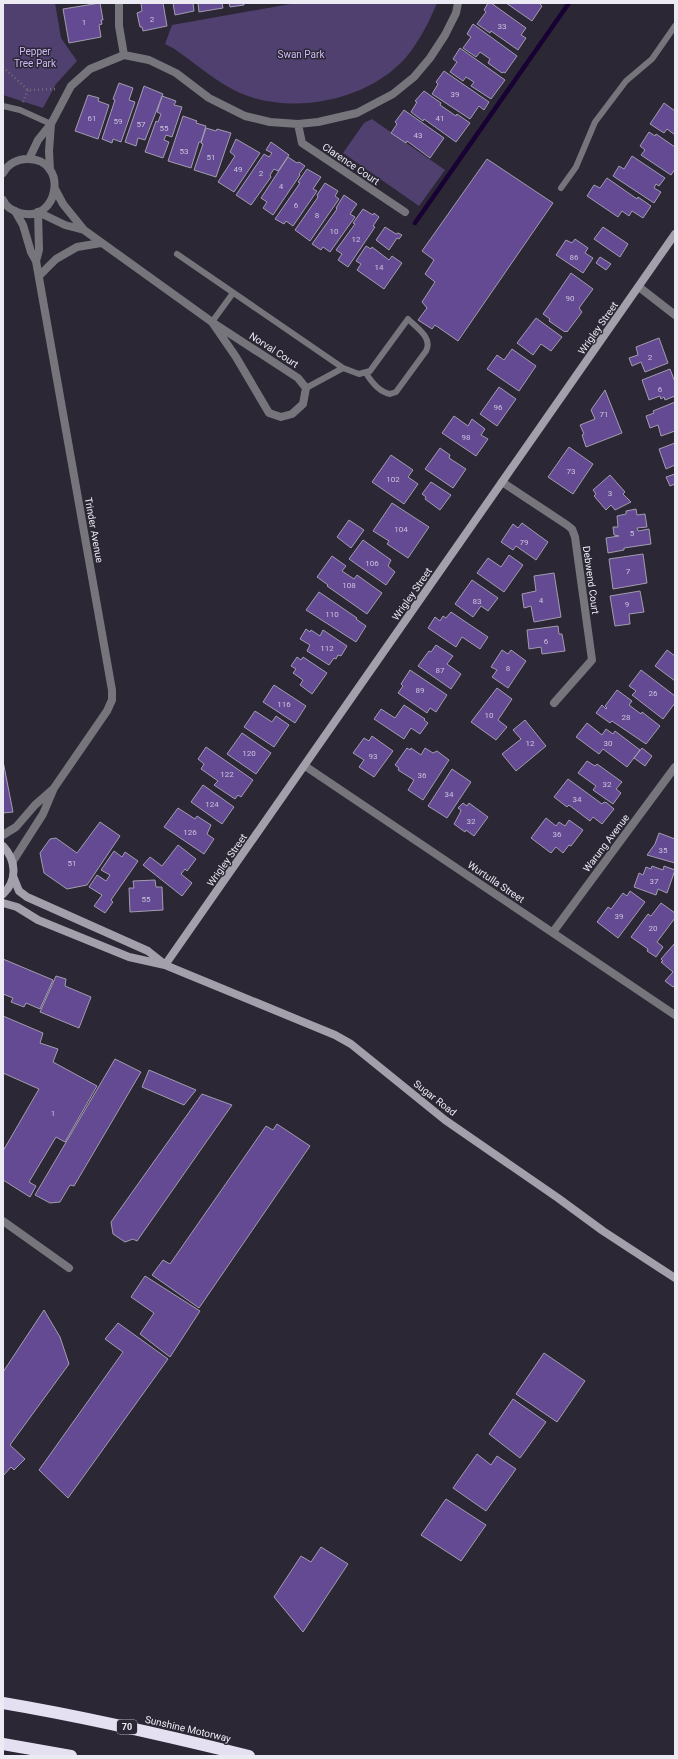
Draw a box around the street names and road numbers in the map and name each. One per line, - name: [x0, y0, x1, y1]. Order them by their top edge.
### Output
- street label: Clarence Court: [321, 141, 381, 187]
- street label: Wrigley Street: [576, 300, 620, 356]
- street label: Norval Court: [247, 330, 301, 370]
- street label: Trinder Avenue: [83, 496, 105, 564]
- street label: Debwend Court: [581, 545, 601, 615]
- street label: Wrigley Street: [390, 566, 434, 622]
- street label: Warung Avenue: [581, 812, 631, 874]
- street label: Wrigley Street: [205, 832, 249, 888]
- street label: Wurtulla Street: [466, 859, 526, 905]
- street label: Sugar Road: [411, 1078, 459, 1118]
- street label: Sunshine Motorway: [144, 1714, 232, 1744]
- road number: 70: [117, 1720, 137, 1734]

